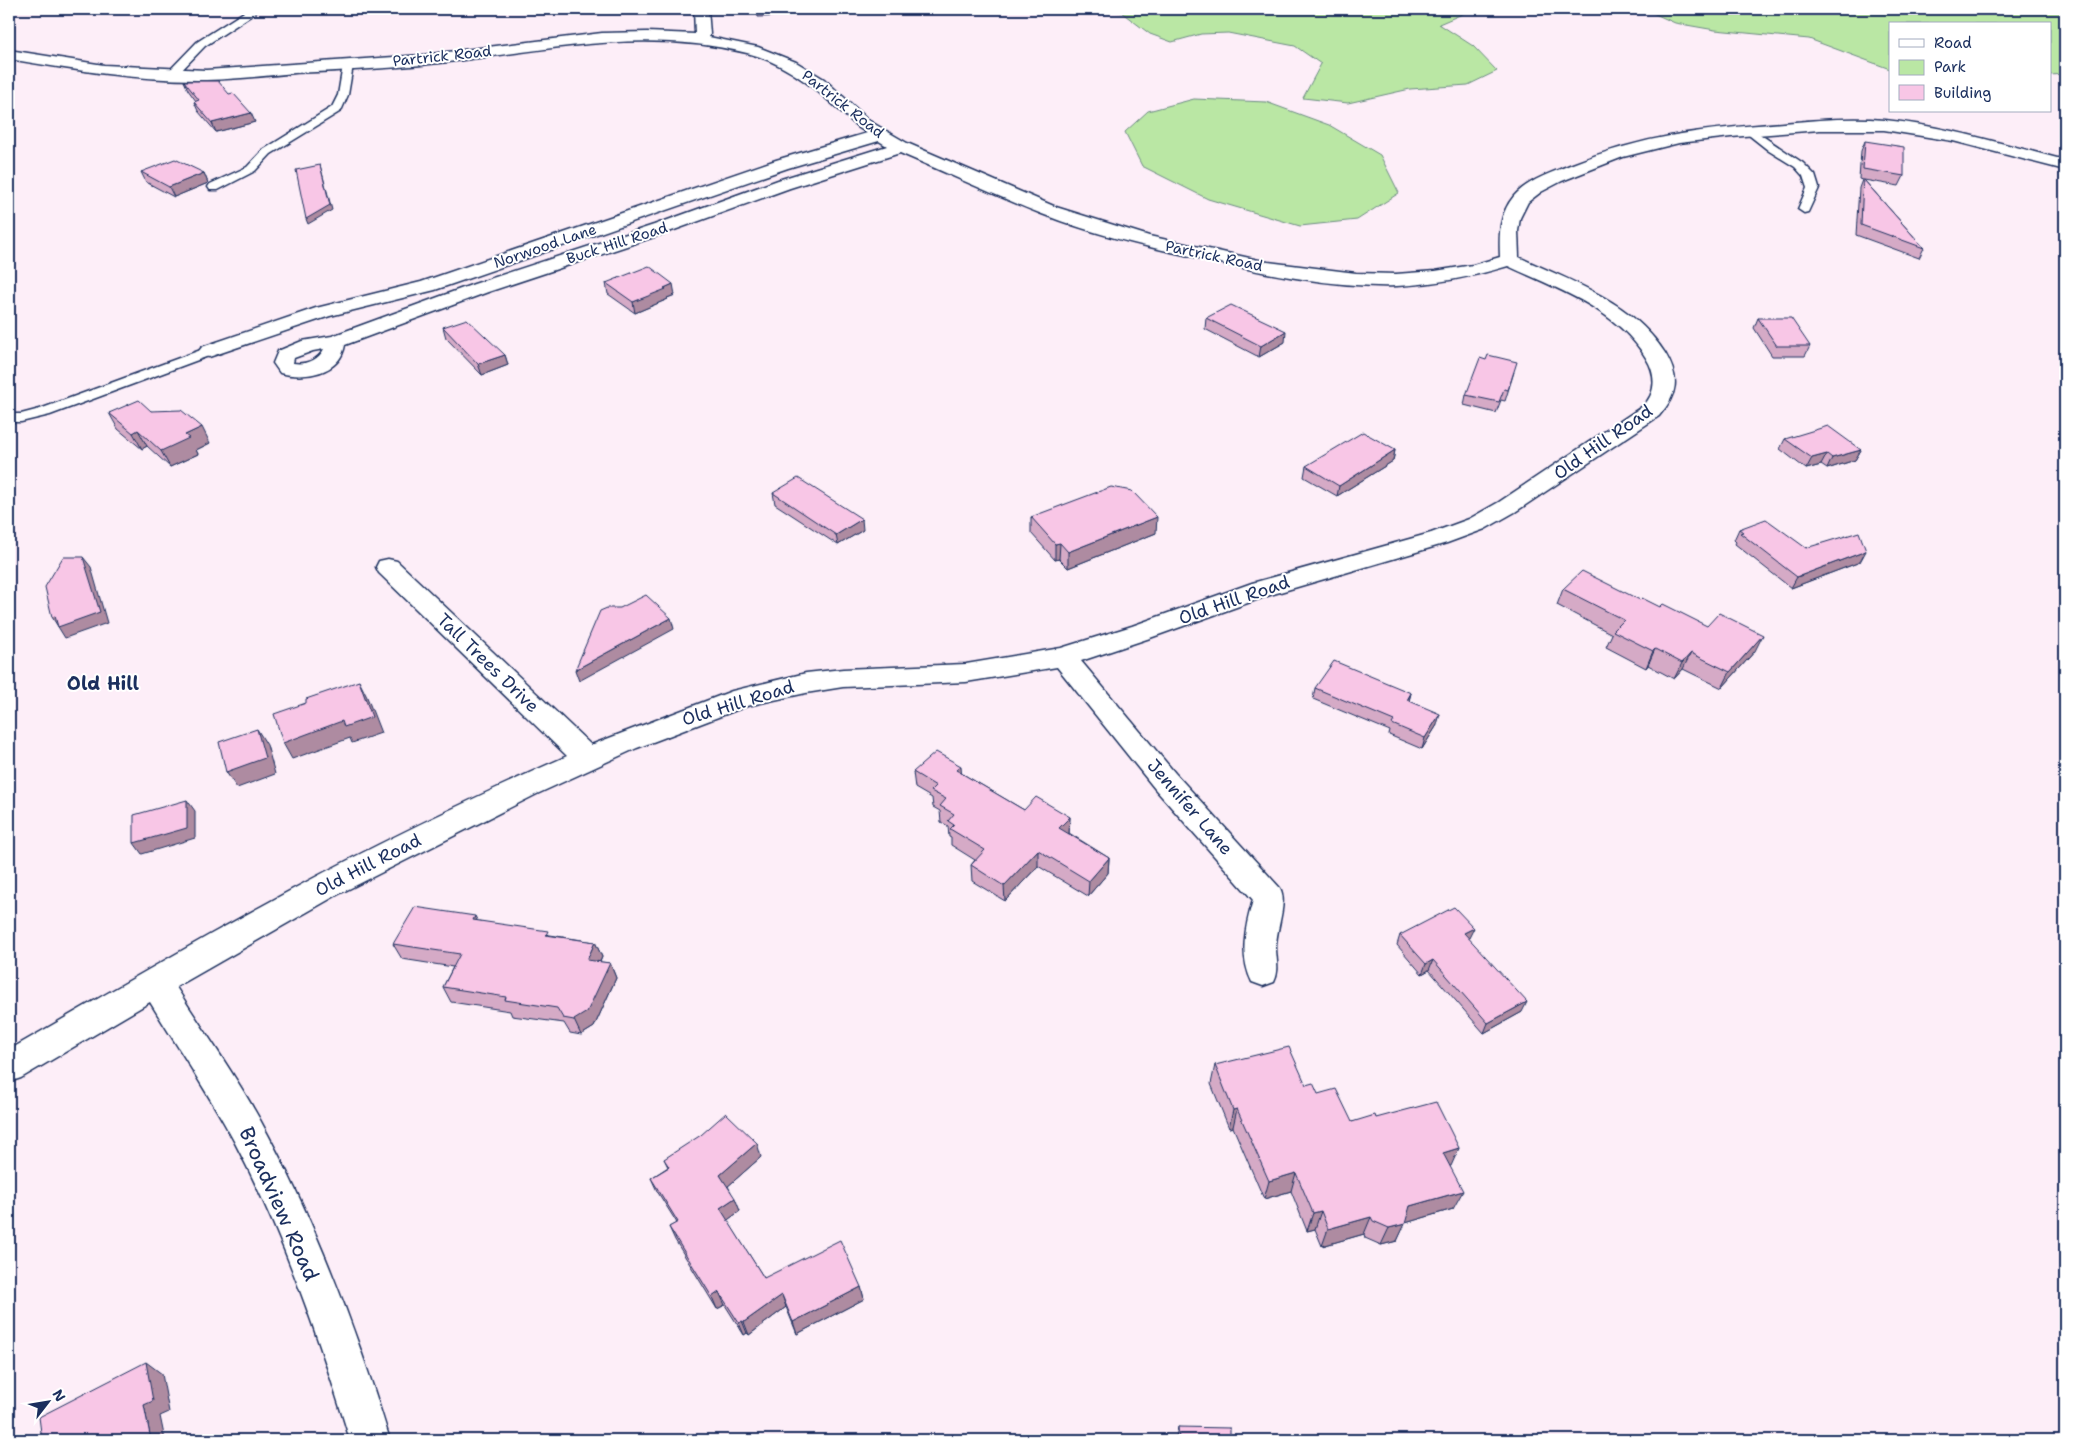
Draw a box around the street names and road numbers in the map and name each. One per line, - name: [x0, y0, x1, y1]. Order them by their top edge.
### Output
- street label: Partrick Road: [392, 41, 493, 71]
- street label: Partrick Road: [798, 66, 889, 143]
- street label: Buck Hill Road: [564, 217, 671, 269]
- street label: Norwood Lane: [491, 219, 599, 273]
- street label: Partrick Road: [1163, 236, 1265, 276]
- street label: Old Hill Road: [1549, 399, 1657, 485]
- street label: Old Hill Road: [1175, 570, 1293, 630]
- street label: Tall Trees Drive: [432, 608, 544, 718]
- street label: Old Hill Road: [679, 675, 797, 731]
- street label: Jennifer Lane: [1142, 754, 1238, 860]
- street label: Old Hill Road: [311, 828, 425, 902]
- street label: Broadview Road: [232, 1122, 326, 1286]

